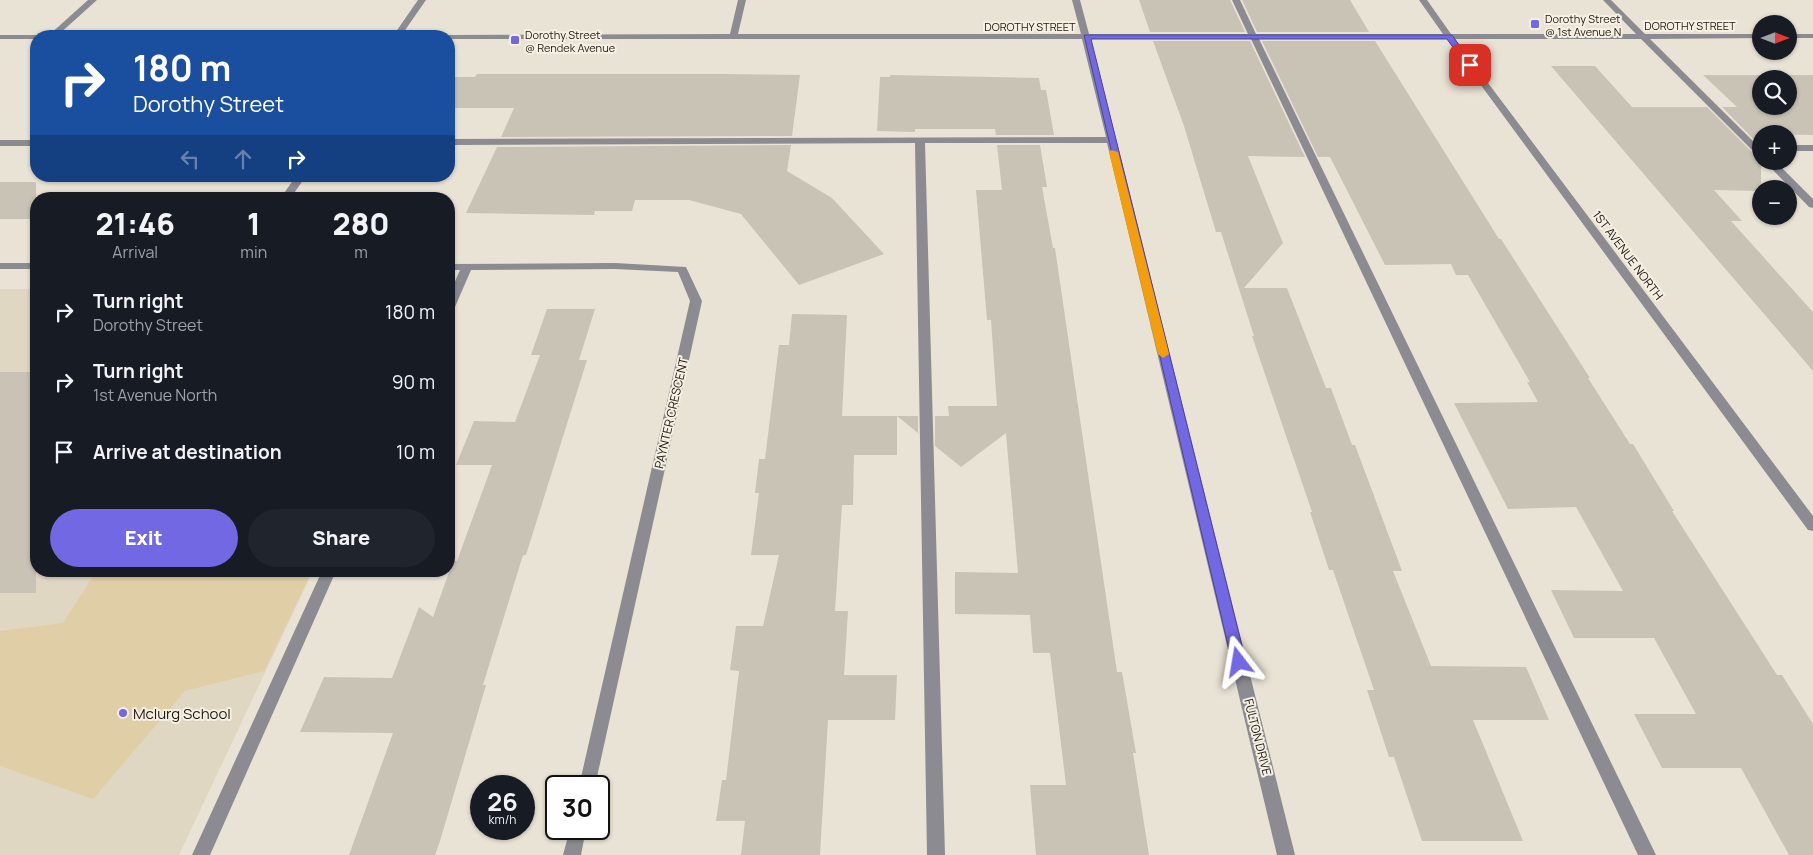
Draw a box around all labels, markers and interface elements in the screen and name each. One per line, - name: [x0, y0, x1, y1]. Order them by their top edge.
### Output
- place label: Dorothy Street @ 1st Avenue N: [1545, 11, 1621, 39]
- north arrow: [1752, 15, 1798, 60]
- map controls: [1752, 15, 1797, 225]
- marker: Dorothy Street @ 1st Avenue N: [1529, 18, 1541, 30]
- street label: DOROTHY STREET: [1644, 18, 1736, 33]
- street label: DOROTHY STREET: [984, 19, 1076, 34]
- place label: Dorothy Street @ Rendek Avenue: [525, 27, 616, 55]
- marker: Dorothy Street @ Rendek Avenue: [509, 34, 521, 46]
- text: 180 m: [133, 44, 231, 92]
- pin: [1449, 44, 1491, 86]
- icon: right: [50, 50, 115, 115]
- icon: arrive: [1456, 51, 1484, 79]
- button: search: [1752, 70, 1797, 115]
- text: Dorothy Street: [133, 89, 284, 119]
- button: +: [1752, 125, 1797, 170]
- icon: left: [176, 145, 204, 173]
- icon: ahead: [229, 145, 257, 173]
- icon: right: [282, 145, 310, 173]
- button: −: [1752, 180, 1797, 225]
- text: 21:46: [95, 203, 175, 244]
- text: 1: [247, 203, 261, 244]
- text: 280: [333, 203, 390, 244]
- street label: 1ST AVENUE NORTH: [1589, 207, 1667, 303]
- text: Arrival: [112, 241, 158, 263]
- text: min: [240, 241, 267, 263]
- text: m: [354, 241, 368, 263]
- text: Turn right: [93, 288, 183, 314]
- icon: right: [50, 298, 78, 326]
- text: 180 m: [385, 299, 435, 325]
- text: Dorothy Street: [93, 314, 203, 336]
- street label: PAYNTER CRESCENT: [650, 355, 692, 470]
- text: Turn right: [93, 358, 183, 384]
- icon: right: [50, 368, 78, 396]
- text: 90 m: [392, 369, 435, 395]
- text: 1st Avenue North: [93, 384, 217, 406]
- icon: arrive: [50, 438, 78, 466]
- text: Arrive at destination: [93, 439, 282, 465]
- text: 10 m: [396, 439, 435, 465]
- button: Exit: [50, 509, 238, 567]
- button: Share: [248, 509, 435, 567]
- position arrow: [1212, 635, 1264, 687]
- street label: FULTON DRIVE: [1240, 697, 1276, 777]
- place label: Mclurg School: [133, 703, 231, 724]
- marker: Mclurg School: [117, 707, 129, 719]
- speed limit sign: 30: [545, 775, 610, 840]
- text: 26: [487, 784, 518, 819]
- text: km/h: [489, 811, 516, 828]

